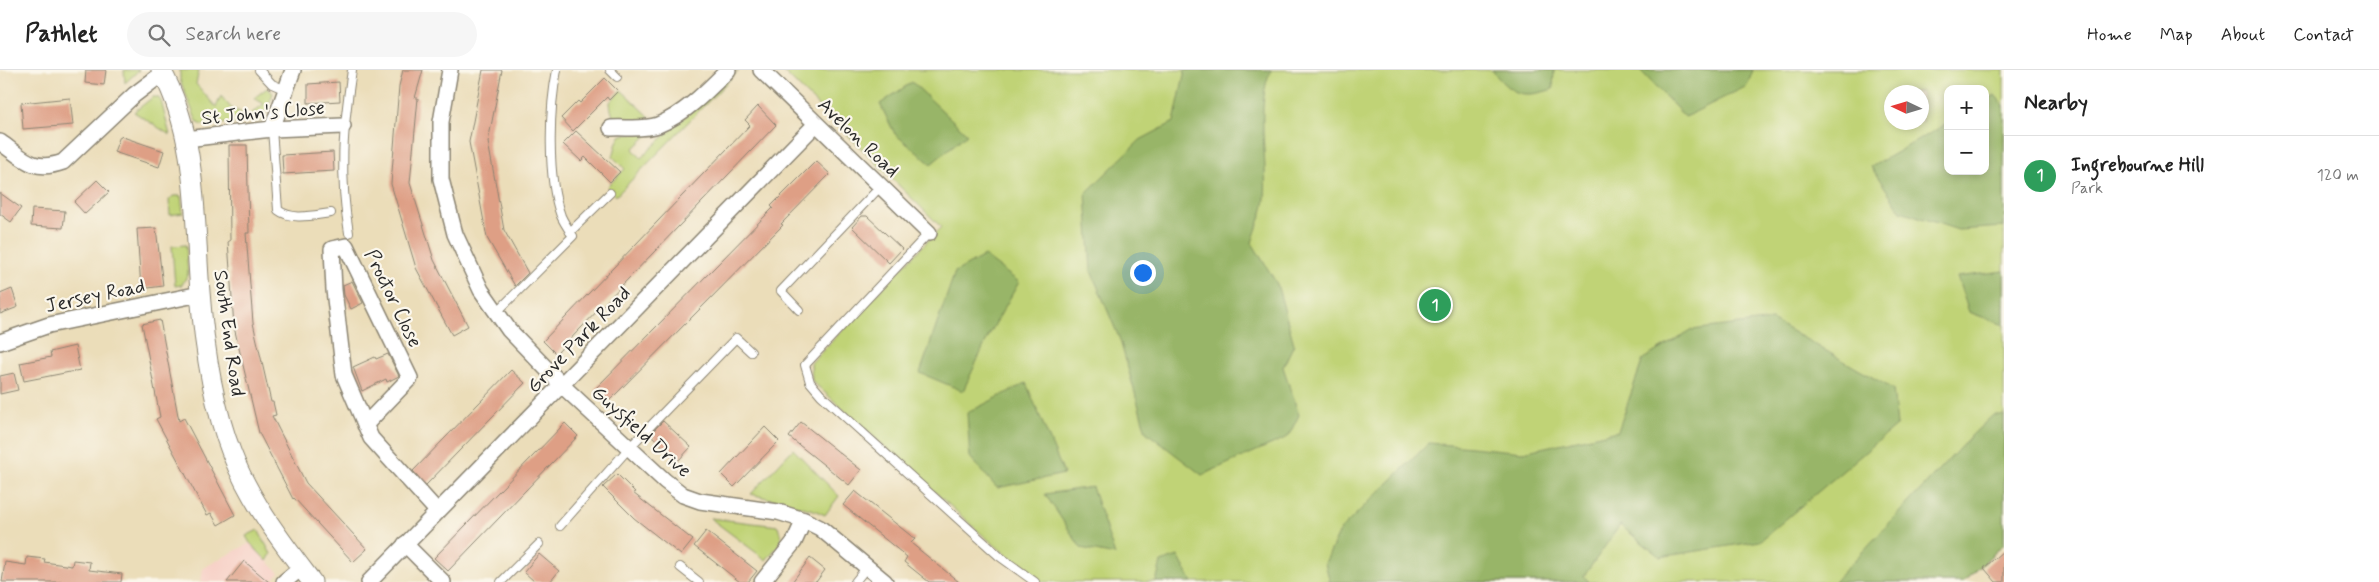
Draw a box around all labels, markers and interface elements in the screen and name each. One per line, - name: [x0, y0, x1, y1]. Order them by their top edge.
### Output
- search box: [127, 12, 477, 57]
- text: Pathlet: [25, 19, 97, 50]
- icon: search: [145, 21, 173, 49]
- text: Search here: [185, 22, 281, 47]
- text: Home: [2087, 23, 2132, 47]
- text: Map: [2160, 23, 2193, 47]
- text: About: [2221, 23, 2265, 47]
- text: Contact: [2293, 23, 2354, 47]
- north arrow: [1884, 85, 1929, 130]
- map controls: [1944, 85, 1989, 175]
- button: +: [1944, 85, 1989, 130]
- text: Nearby: [2024, 89, 2088, 117]
- street label: Avelon Road: [811, 92, 905, 184]
- street label: St John's Close: [200, 95, 326, 132]
- button: −: [1944, 130, 1989, 175]
- text: Ingrebourne Hill: [2071, 153, 2204, 178]
- text: 1: [2036, 165, 2044, 186]
- text: 120 m: [2317, 165, 2359, 186]
- text: Park: [2071, 178, 2103, 199]
- street label: Proctor Close: [357, 245, 428, 352]
- your location: [1130, 260, 1156, 286]
- street label: South End Road: [206, 268, 251, 398]
- street label: Jersey Road: [43, 273, 148, 320]
- street label: Grove Park Road: [521, 281, 637, 400]
- pin: 1: [1419, 286, 1451, 324]
- street label: Guysfield Drive: [585, 380, 697, 484]

